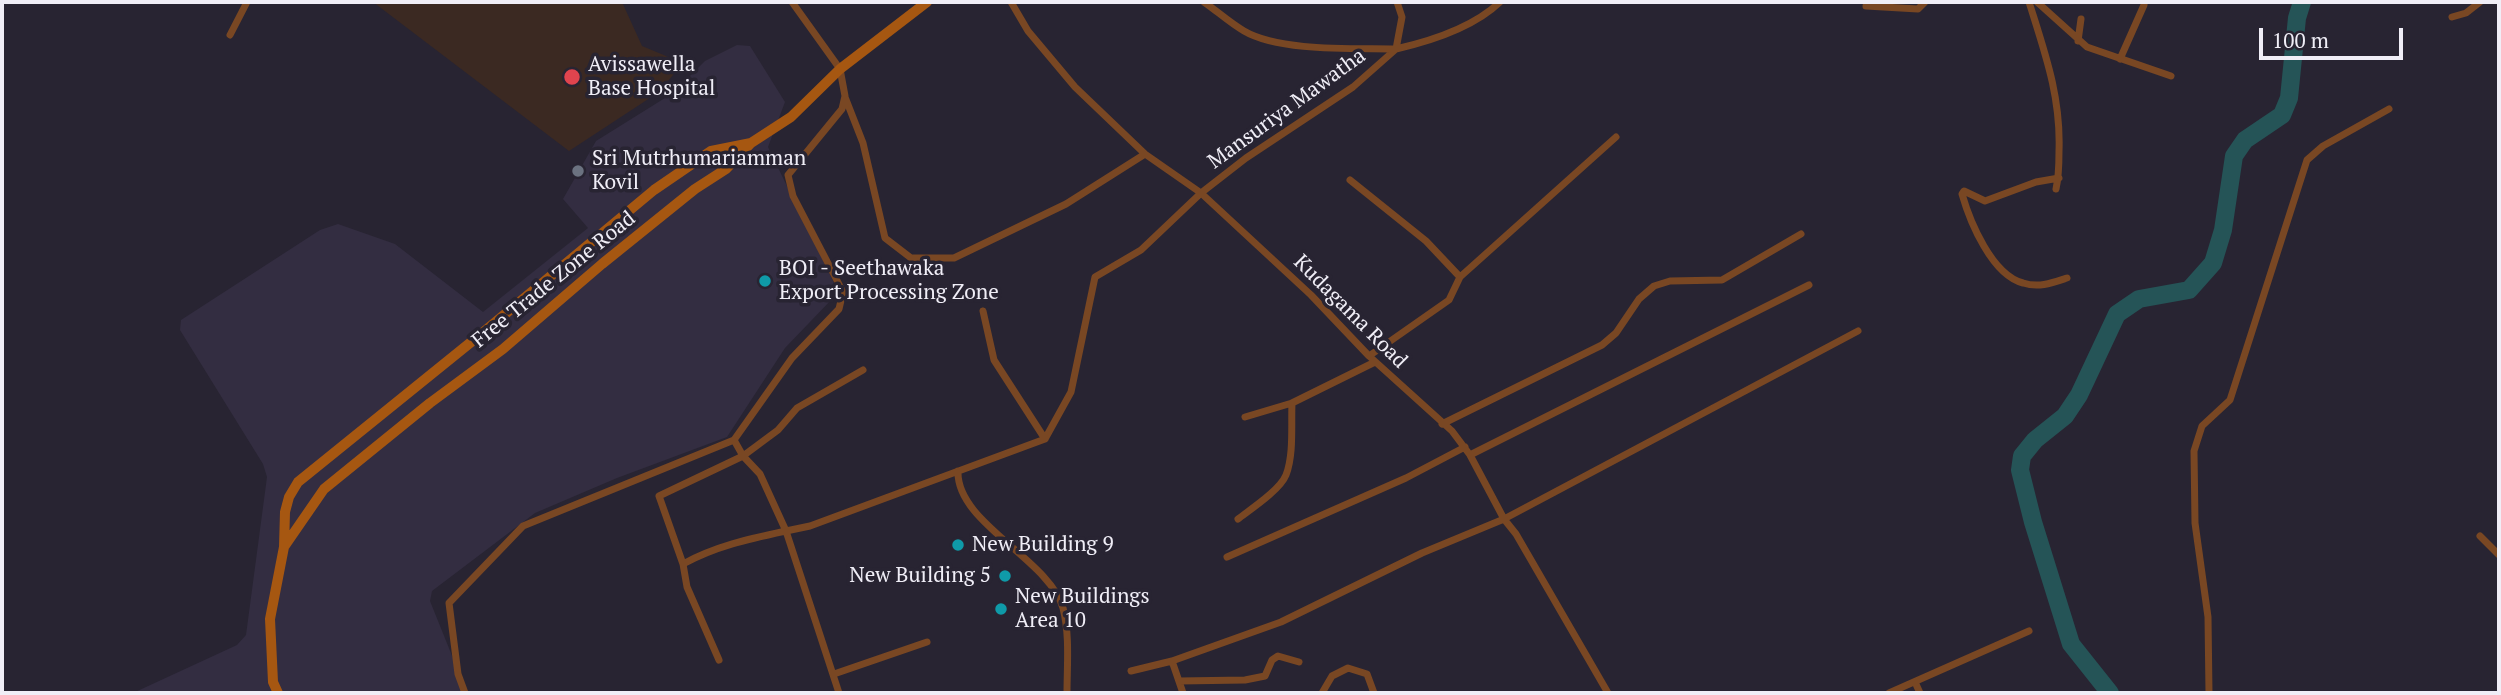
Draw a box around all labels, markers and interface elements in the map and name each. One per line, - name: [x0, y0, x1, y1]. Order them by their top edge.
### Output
- scale bar: [2263, 14, 2406, 58]
- text: 100 m: [2272, 26, 2329, 54]
- street label: Mansuriya Mawatha: [1203, 43, 1371, 175]
- place label: Avissawella Base Hospital: [588, 52, 715, 102]
- marker: Avissawella Base Hospital: [562, 67, 582, 87]
- place label: Sri Mutrhumariamman Kovil: [592, 146, 806, 196]
- marker: Sri Mutrhumariamman Kovil: [570, 163, 586, 179]
- street label: Free Trade Zone Road: [467, 206, 641, 354]
- street label: Kudagama Road: [1288, 250, 1412, 374]
- place label: BOI - Seethawaka Export Processing Zone: [779, 256, 999, 306]
- marker: BOI - Seethawaka Export Processing Zone: [757, 273, 773, 289]
- place label: New Building 9: [972, 532, 1114, 558]
- marker: New Building 9: [950, 537, 966, 553]
- place label: New Building 5: [849, 563, 991, 589]
- marker: New Building 5: [997, 568, 1013, 584]
- place label: New Buildings Area 10: [1015, 584, 1150, 634]
- marker: New Buildings Area 10: [993, 601, 1009, 617]

